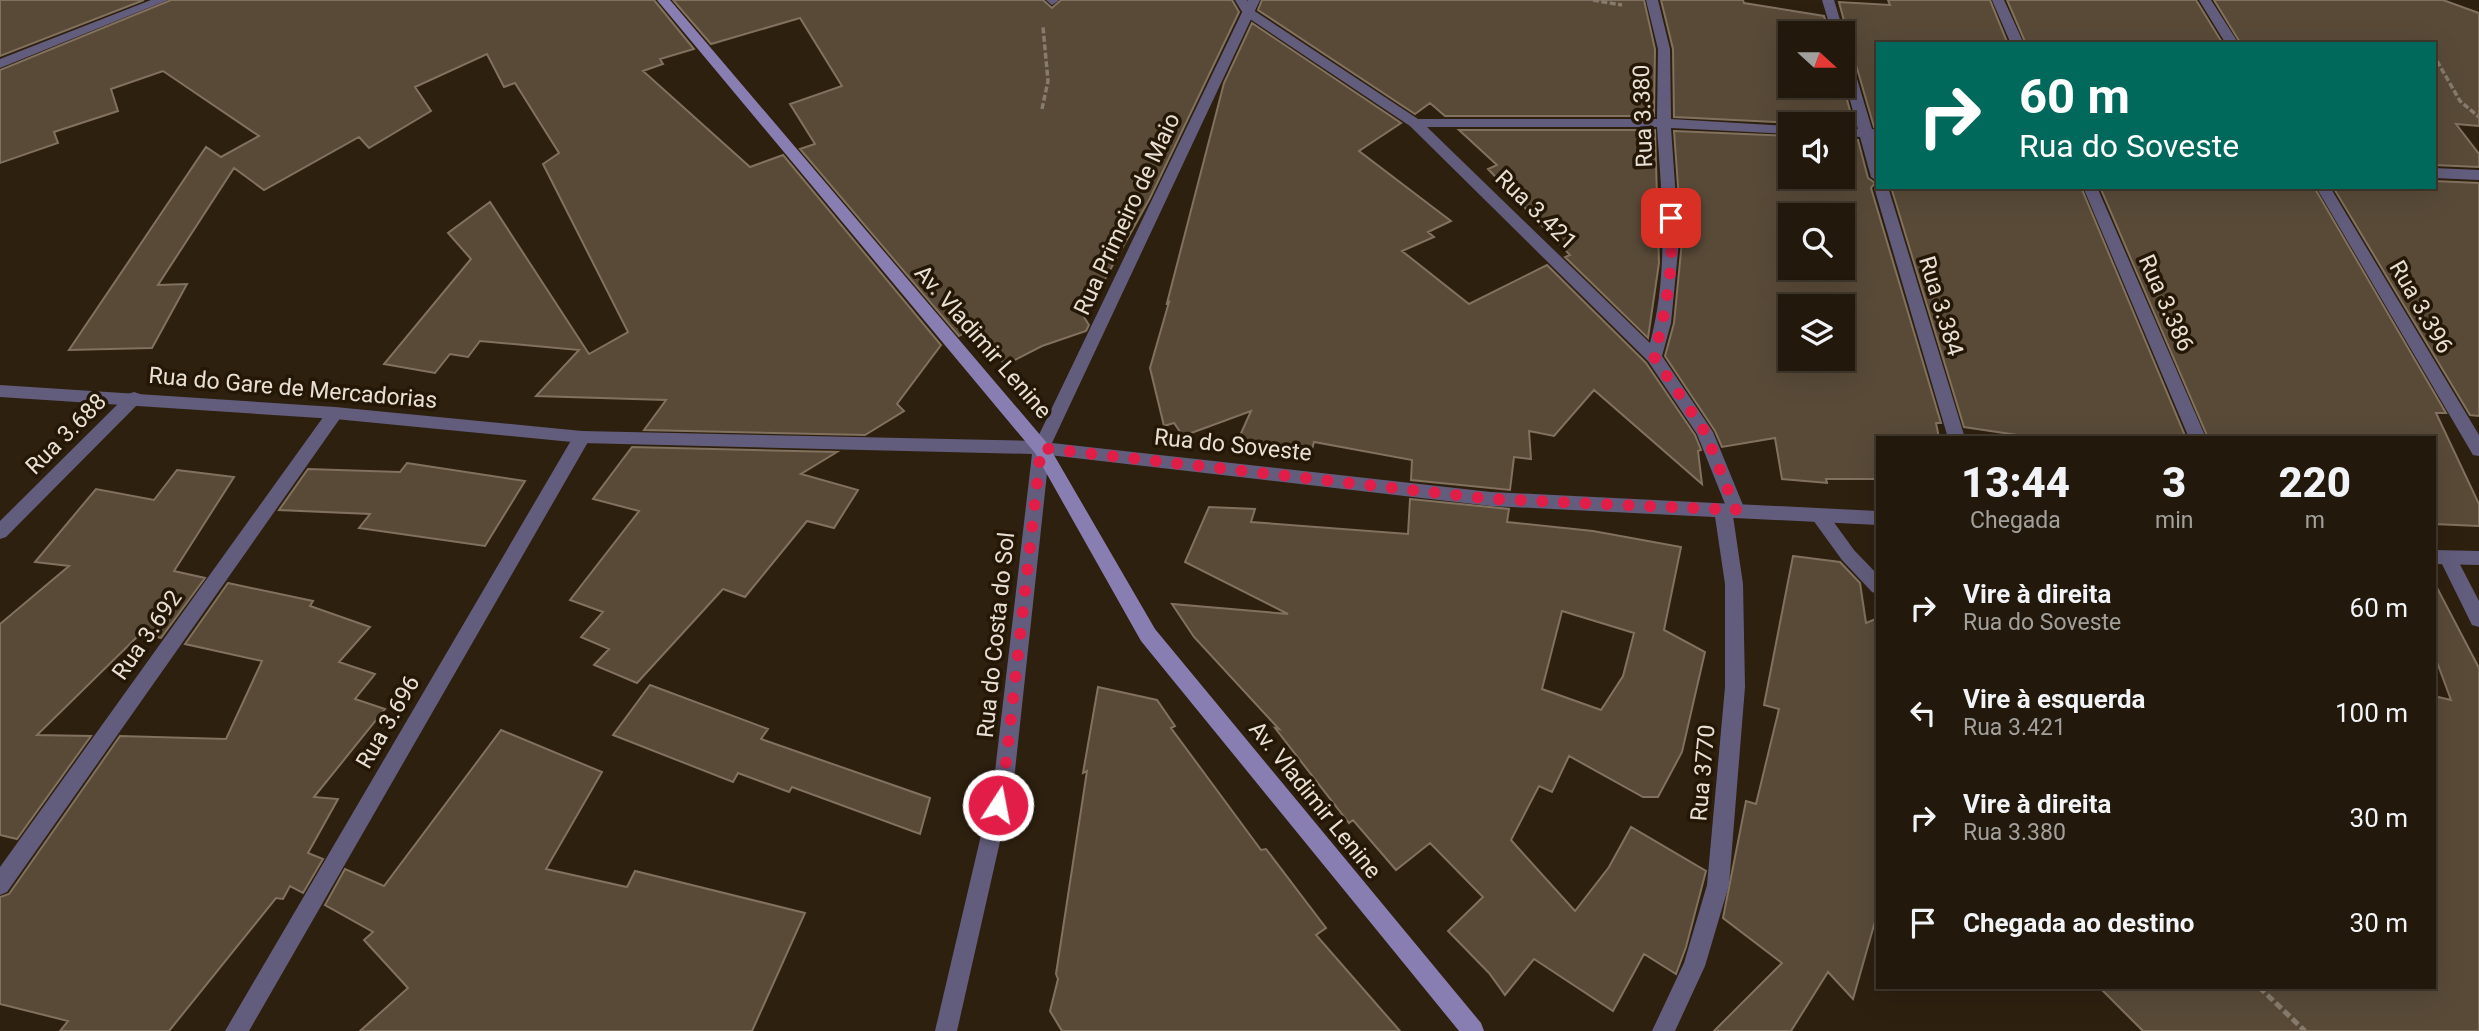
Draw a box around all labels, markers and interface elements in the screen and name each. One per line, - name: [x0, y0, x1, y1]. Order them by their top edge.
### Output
- north arrow: [1778, 21, 1855, 98]
- map controls: [1778, 21, 1855, 371]
- street label: Rua 3.380: [1628, 64, 1658, 168]
- text: 60 m: [2019, 68, 2130, 125]
- icon: right: [1904, 70, 1995, 161]
- street label: Rua Primeiro de Maio: [1068, 109, 1186, 319]
- button: sound: [1778, 112, 1855, 189]
- text: Rua do Soveste: [2019, 127, 2239, 165]
- street label: Rua 3.421: [1490, 165, 1582, 255]
- pin: [1641, 188, 1701, 248]
- icon: arrive: [1652, 199, 1690, 237]
- button: search: [1778, 203, 1855, 280]
- street label: Rua 3.386: [2133, 251, 2199, 355]
- street label: Rua 3.384: [1913, 253, 1969, 359]
- street label: Rua 3.396: [2384, 256, 2458, 358]
- street label: Av. Vladimir Lenine: [909, 260, 1057, 424]
- button: layers: [1778, 294, 1855, 371]
- street label: Rua do Gare de Mercadorias: [148, 362, 438, 414]
- street label: Rua 3.688: [20, 388, 112, 480]
- street label: Rua do Soveste: [1153, 423, 1313, 467]
- text: 13:44: [1961, 458, 2070, 507]
- text: 3: [2162, 458, 2186, 507]
- text: 220: [2278, 458, 2351, 507]
- text: Chegada: [1970, 507, 2061, 534]
- text: min: [2155, 507, 2193, 534]
- text: m: [2305, 507, 2325, 534]
- street label: Rua do Costa do Sol: [972, 531, 1020, 739]
- text: Vire à direita: [1963, 579, 2111, 609]
- street label: Rua 3.692: [106, 585, 188, 685]
- icon: right: [1904, 589, 1942, 627]
- text: 60 m: [2350, 593, 2408, 623]
- text: Rua do Soveste: [1963, 609, 2121, 636]
- street label: Rua 3.696: [351, 671, 425, 773]
- text: Vire à esquerda: [1963, 684, 2146, 714]
- icon: left: [1904, 694, 1942, 732]
- text: 100 m: [2335, 698, 2408, 728]
- text: Rua 3.421: [1963, 714, 2066, 741]
- street label: Av. Vladimir Lenine: [1243, 716, 1387, 884]
- street label: Rua 3770: [1685, 724, 1721, 822]
- position arrow: [961, 768, 1035, 842]
- text: Vire à direita: [1963, 789, 2111, 819]
- icon: right: [1904, 799, 1942, 837]
- text: 30 m: [2350, 803, 2408, 833]
- text: Rua 3.380: [1963, 819, 2066, 846]
- icon: arrive: [1904, 904, 1942, 942]
- text: Chegada ao destino: [1963, 908, 2194, 938]
- text: 30 m: [2350, 908, 2408, 938]

